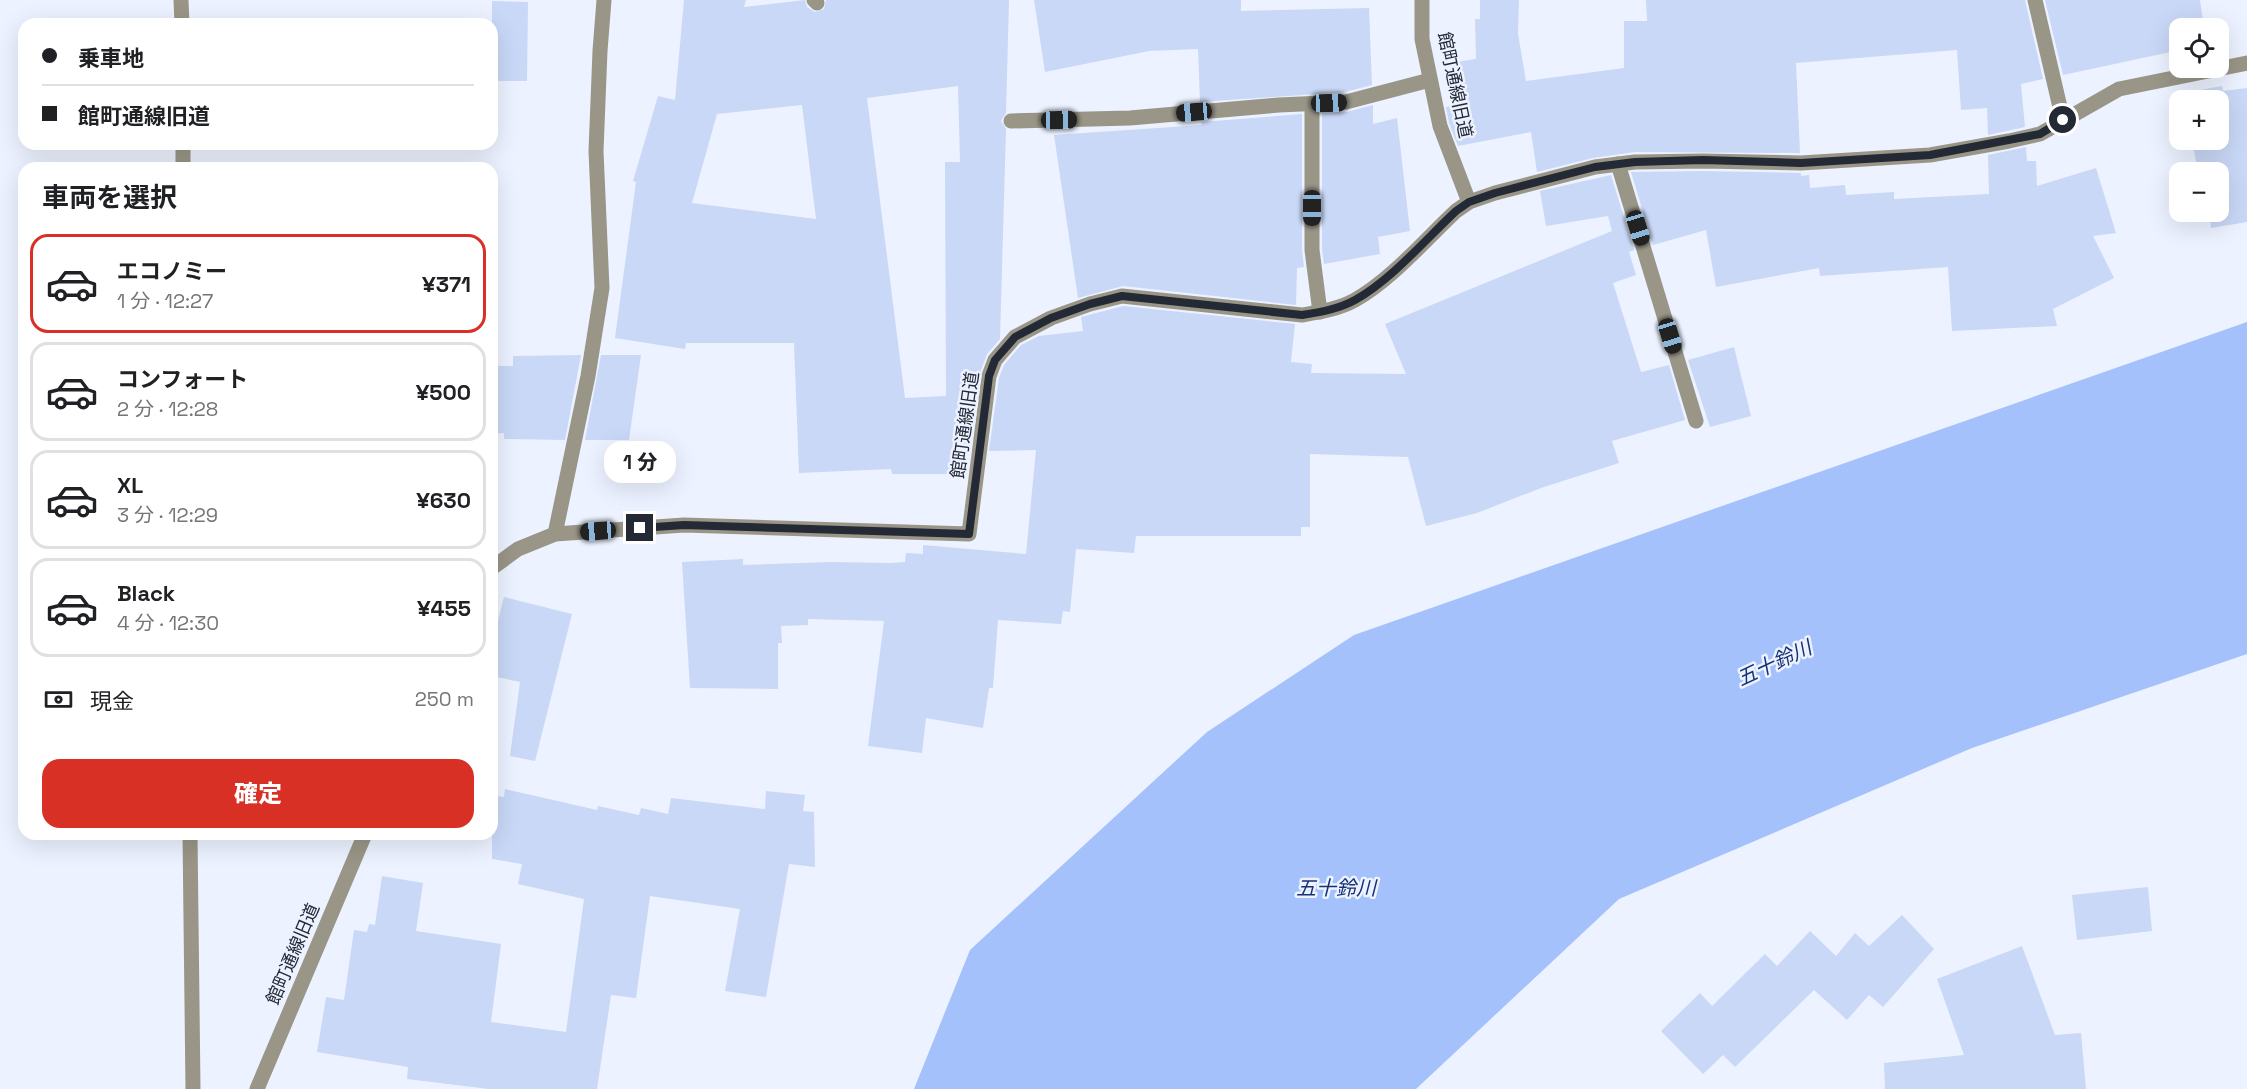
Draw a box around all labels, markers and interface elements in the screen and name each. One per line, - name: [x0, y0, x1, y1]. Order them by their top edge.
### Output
- map controls: [2169, 18, 2229, 222]
- button: locate: [2169, 18, 2229, 78]
- street label: 館町通線旧道: [1433, 30, 1478, 140]
- text: 乗車地: [78, 44, 144, 72]
- button: +: [2169, 90, 2229, 150]
- car: [1311, 93, 1347, 113]
- car: [1175, 101, 1213, 123]
- text: 館町通線旧道: [78, 102, 210, 130]
- route start: [2049, 106, 2076, 133]
- car: [1041, 111, 1077, 129]
- button: −: [2169, 162, 2229, 222]
- text: 車両を選択: [42, 180, 177, 215]
- car: [1303, 190, 1321, 226]
- car: [1624, 208, 1652, 248]
- icon: car: [45, 257, 99, 311]
- text: エコノミー: [117, 257, 227, 285]
- text: ¥371: [422, 270, 471, 298]
- text: 1 分 · 12:27: [117, 288, 213, 314]
- car: [1656, 316, 1684, 356]
- icon: car: [45, 365, 99, 419]
- text: コンフォート: [117, 365, 248, 393]
- street label: 館町通線旧道: [946, 370, 983, 480]
- text: ¥500: [416, 378, 471, 406]
- text: 2 分 · 12:28: [117, 396, 218, 422]
- callout: 1 分: [604, 441, 676, 483]
- text: 1 分: [623, 449, 657, 475]
- text: XL: [117, 471, 143, 499]
- icon: car: [45, 473, 99, 527]
- text: ¥630: [416, 486, 471, 514]
- text: 3 分 · 12:29: [117, 502, 218, 528]
- route end: [626, 514, 653, 541]
- car: [579, 521, 617, 541]
- text: Black: [117, 579, 175, 607]
- icon: car: [45, 581, 99, 635]
- text: ¥455: [417, 594, 471, 622]
- text: 4 分 · 12:30: [117, 610, 219, 636]
- water label: 五十鈴川: [1732, 633, 1818, 692]
- icon: cash: [42, 683, 75, 716]
- text: 250 m: [415, 686, 474, 712]
- text: 現金: [90, 687, 134, 715]
- button: 確定: [42, 759, 474, 828]
- water label: 五十鈴川: [1296, 875, 1378, 901]
- street label: 館町通線旧道: [261, 900, 324, 1008]

